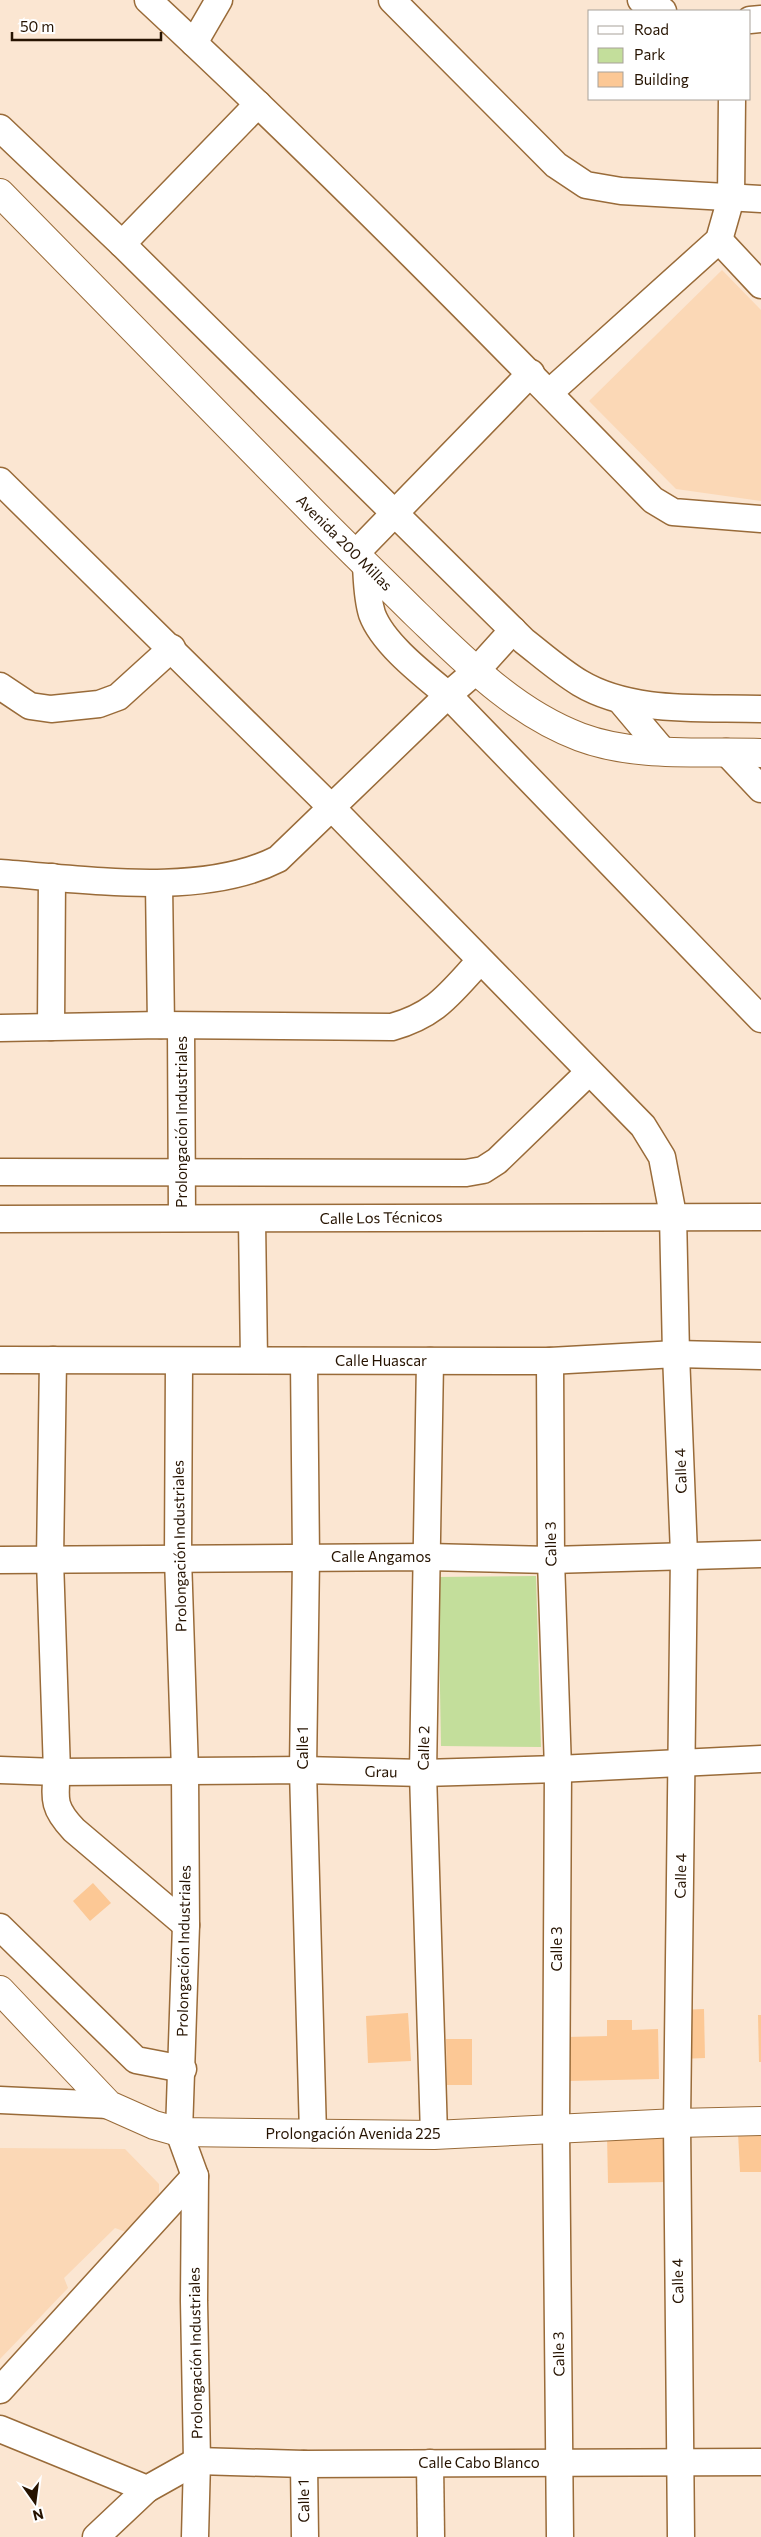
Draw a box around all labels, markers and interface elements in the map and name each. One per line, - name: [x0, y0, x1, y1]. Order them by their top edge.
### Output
- scale bar: [12, 10, 161, 42]
- legend: [588, 10, 751, 100]
- text: 50 m: [20, 17, 54, 35]
- text: Road: [634, 20, 669, 38]
- text: Park: [634, 45, 665, 63]
- text: Building: [634, 70, 689, 88]
- street label: Avenida 200 Millas: [293, 491, 397, 594]
- street label: Prolongación Industriales: [172, 1036, 190, 1208]
- street label: Calle Los Técnicos: [319, 1207, 443, 1227]
- street label: Calle Huascar: [335, 1351, 427, 1369]
- street label: Calle 4: [670, 1448, 690, 1494]
- street label: Prolongación Industriales: [168, 1460, 190, 1632]
- street label: Calle 3: [541, 1521, 559, 1567]
- street label: Calle Angamos: [331, 1547, 431, 1565]
- street label: Calle 2: [414, 1725, 432, 1771]
- street label: Calle 1: [293, 1727, 311, 1769]
- street label: Grau: [364, 1762, 398, 1780]
- street label: Calle 4: [671, 1853, 689, 1899]
- street label: Prolongación Industriales: [173, 1865, 194, 2037]
- street label: Calle 3: [547, 1926, 565, 1972]
- street label: Prolongación Avenida 225: [265, 2124, 441, 2142]
- street label: Calle 4: [668, 2258, 686, 2304]
- street label: Prolongación Industriales: [184, 2267, 206, 2439]
- street label: Calle 3: [549, 2331, 567, 2377]
- street label: Calle Cabo Blanco: [418, 2453, 540, 2471]
- north arrow: [10, 2477, 60, 2527]
- street label: Calle 1: [294, 2479, 312, 2523]
- text: N: [31, 2506, 45, 2525]

